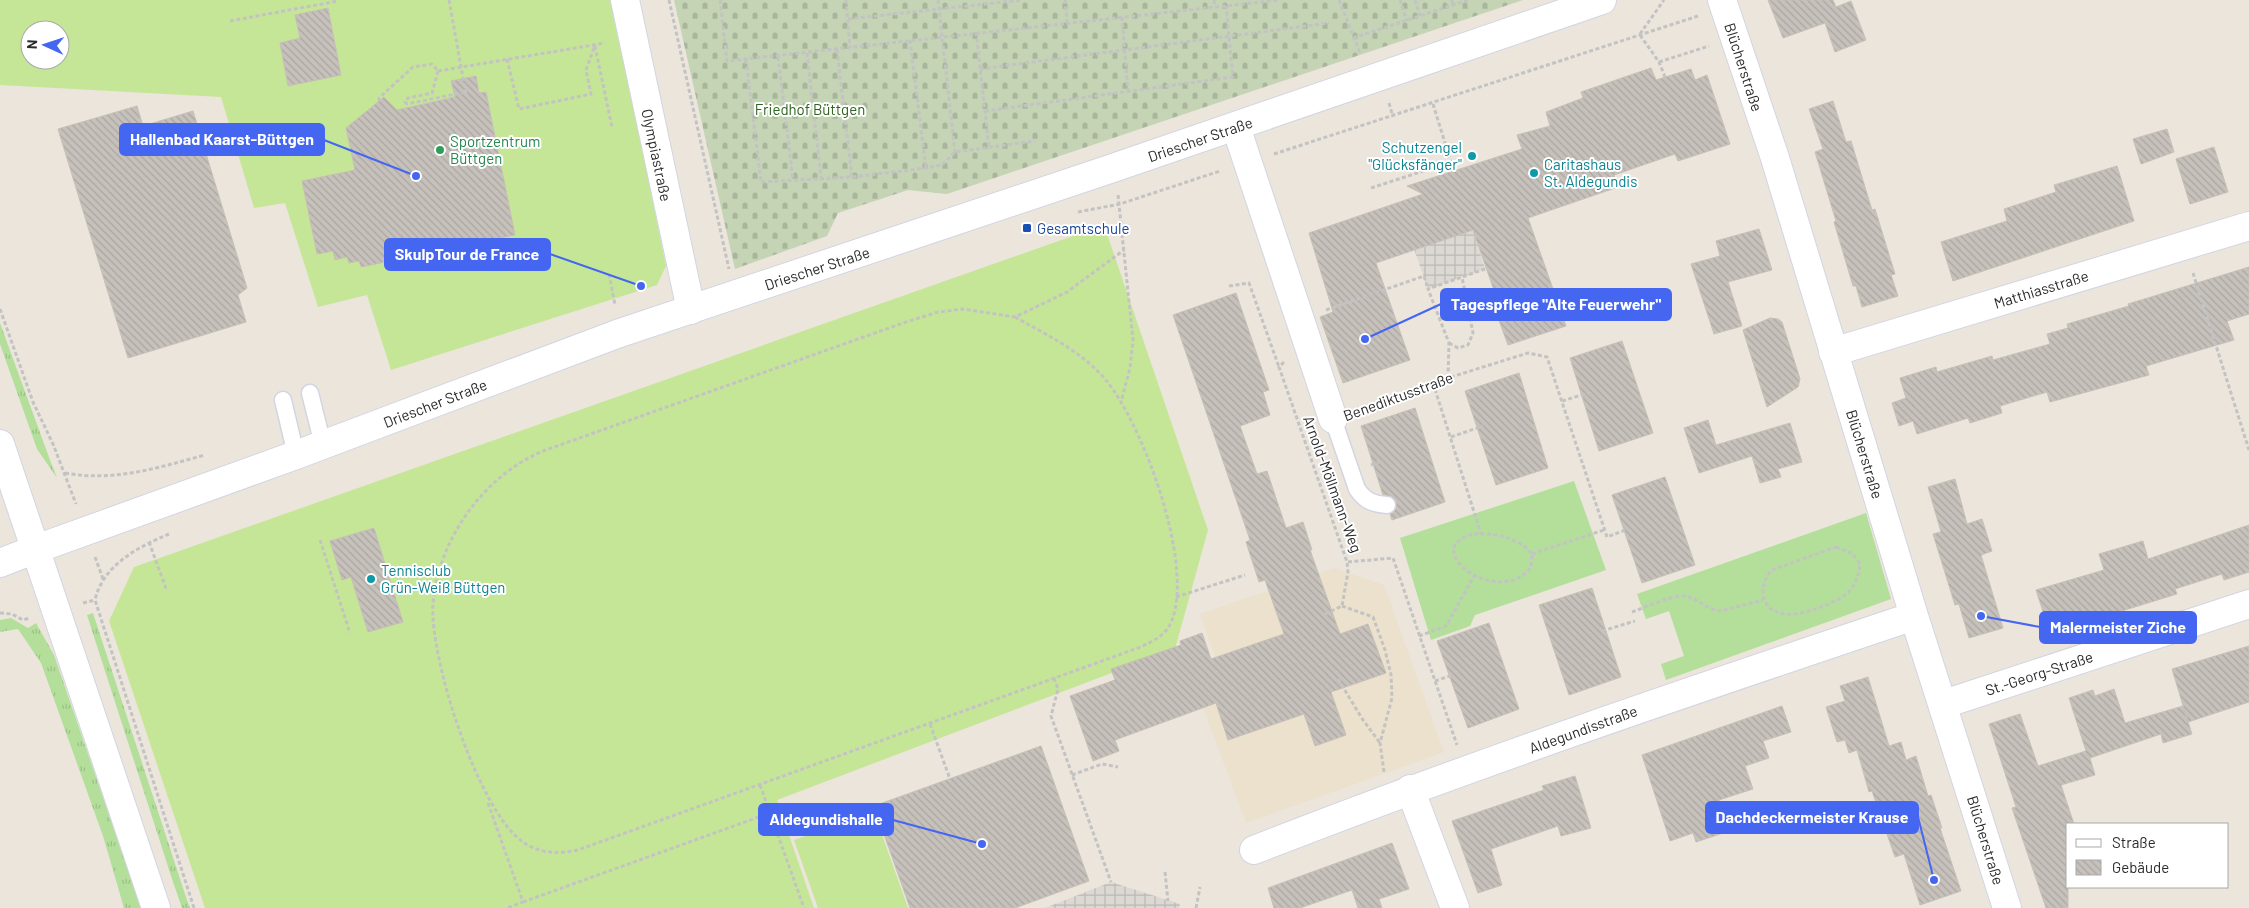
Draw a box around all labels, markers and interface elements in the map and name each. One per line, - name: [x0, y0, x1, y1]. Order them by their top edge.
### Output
- north arrow: [20, 20, 70, 70]
- street label: Blücherstraße: [1721, 20, 1767, 114]
- text: N: [23, 39, 40, 49]
- park label: Friedhof Büttgen: [755, 100, 865, 118]
- street label: Olympiastraße: [638, 107, 676, 203]
- street label: Driescher Straße: [1145, 113, 1255, 165]
- callout: Hallenbad Kaarst-Büttgen: [120, 124, 324, 155]
- text: Hallenbad Kaarst-Büttgen: [130, 129, 314, 148]
- place label: Sportzentrum Büttgen: [450, 132, 540, 167]
- place label: Schutzengel "Glücksfänger": [1368, 138, 1462, 173]
- marker: Sportzentrum Büttgen: [434, 144, 446, 156]
- marker: Schutzengel "Glücksfänger": [1466, 150, 1478, 162]
- place label: Caritashaus St. Aldegundis: [1544, 155, 1637, 190]
- marker: Caritashaus St. Aldegundis: [1528, 167, 1540, 179]
- place label: Gesamtschule: [1037, 219, 1129, 237]
- marker: Gesamtschule: [1021, 222, 1033, 234]
- callout: SkulpTour de France: [385, 239, 550, 270]
- street label: Driescher Straße: [762, 243, 872, 293]
- text: SkulpTour de France: [395, 244, 540, 263]
- street label: Matthiasstraße: [1992, 266, 2090, 312]
- callout: Tagespflege "Alte Feuerwehr": [1441, 289, 1671, 320]
- text: Tagespflege "Alte Feuerwehr": [1451, 294, 1662, 313]
- street label: Benediktusstraße: [1341, 368, 1455, 424]
- street label: Driescher Straße: [381, 375, 489, 431]
- street label: Blücherstraße: [1843, 407, 1887, 501]
- street label: Arnold-Möllmann-Weg: [1300, 413, 1366, 555]
- place label: Tennisclub Grün-Weiß Büttgen: [381, 561, 505, 596]
- marker: Tennisclub Grün-Weiß Büttgen: [365, 573, 377, 585]
- callout: Malermeister Ziche: [2040, 612, 2196, 643]
- text: Malermeister Ziche: [2050, 617, 2186, 636]
- street label: St.-Georg-Straße: [1983, 647, 2095, 699]
- street label: Aldegundisstraße: [1526, 701, 1640, 757]
- street label: Blücherstraße: [1964, 793, 2008, 887]
- callout: Dachdeckermeister Krause: [1706, 802, 1918, 833]
- callout: Aldegundishalle: [759, 804, 893, 835]
- text: Dachdeckermeister Krause: [1716, 807, 1909, 826]
- text: Aldegundishalle: [769, 809, 883, 828]
- legend: [2066, 823, 2229, 888]
- text: Straße: [2112, 833, 2156, 851]
- text: Gebäude: [2112, 858, 2169, 876]

